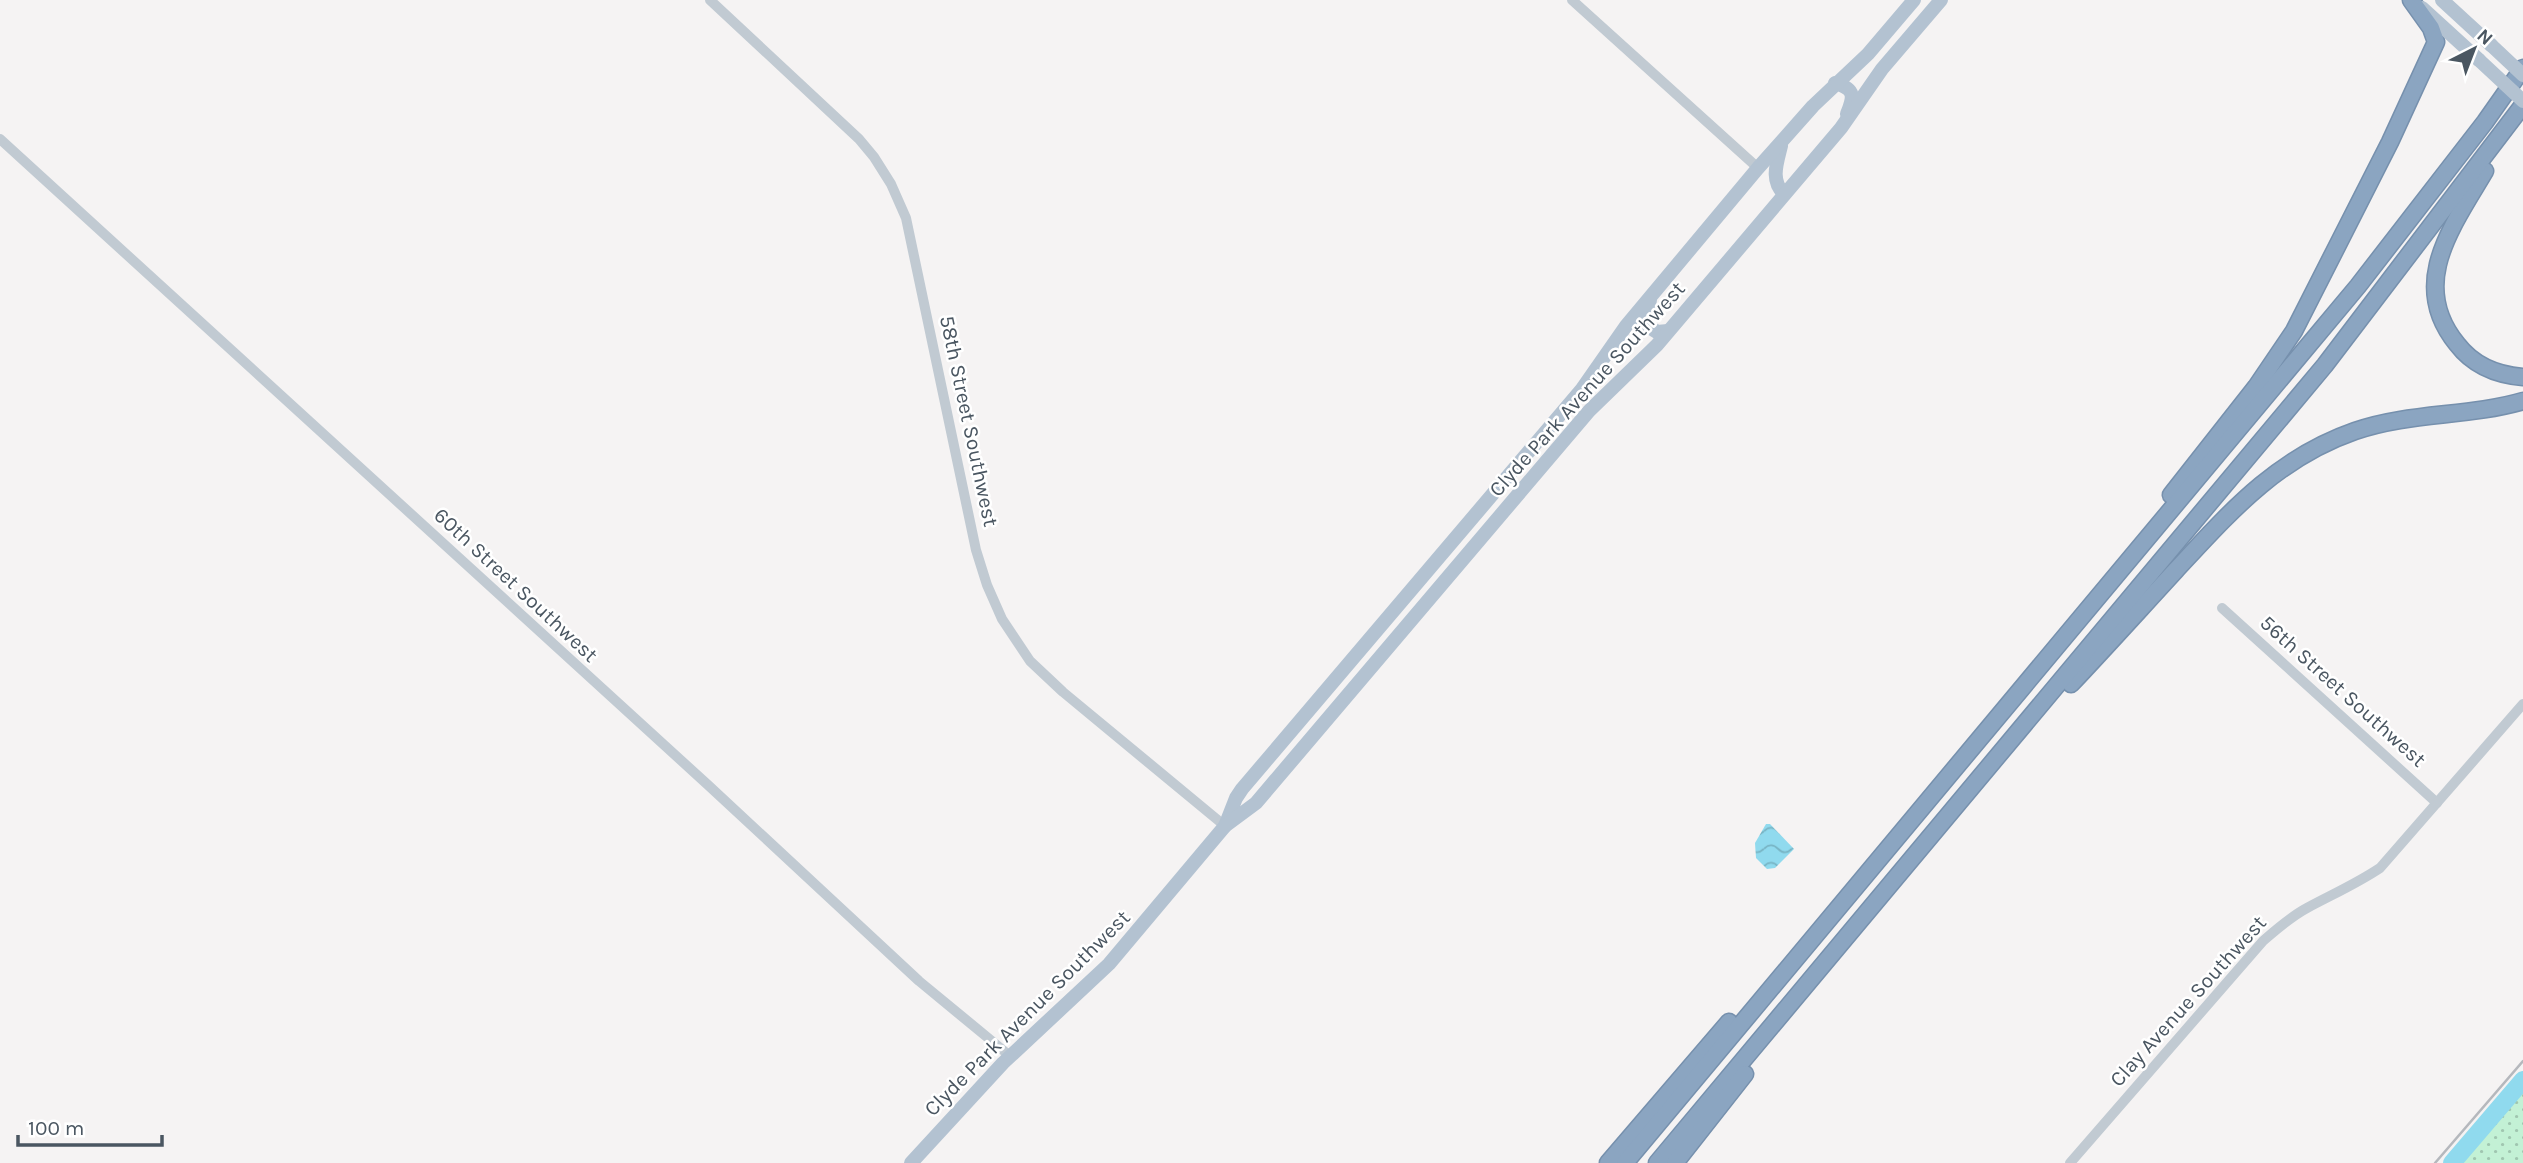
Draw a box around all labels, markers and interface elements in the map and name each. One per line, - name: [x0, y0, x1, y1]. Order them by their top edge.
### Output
- north arrow: [2439, 14, 2509, 84]
- text: N: [2472, 24, 2497, 50]
- street label: Clyde Park Avenue Southwest: [1484, 277, 1690, 501]
- street label: 58th Street Southwest: [935, 313, 1003, 529]
- street label: 60th Street Southwest: [429, 503, 603, 667]
- street label: 56th Street Southwest: [2255, 610, 2431, 772]
- street label: Clyde Park Avenue Southwest: [919, 905, 1135, 1121]
- street label: Clay Avenue Southwest: [2105, 911, 2271, 1091]
- scale bar: [18, 1104, 161, 1148]
- text: 100 m: [28, 1116, 85, 1140]

